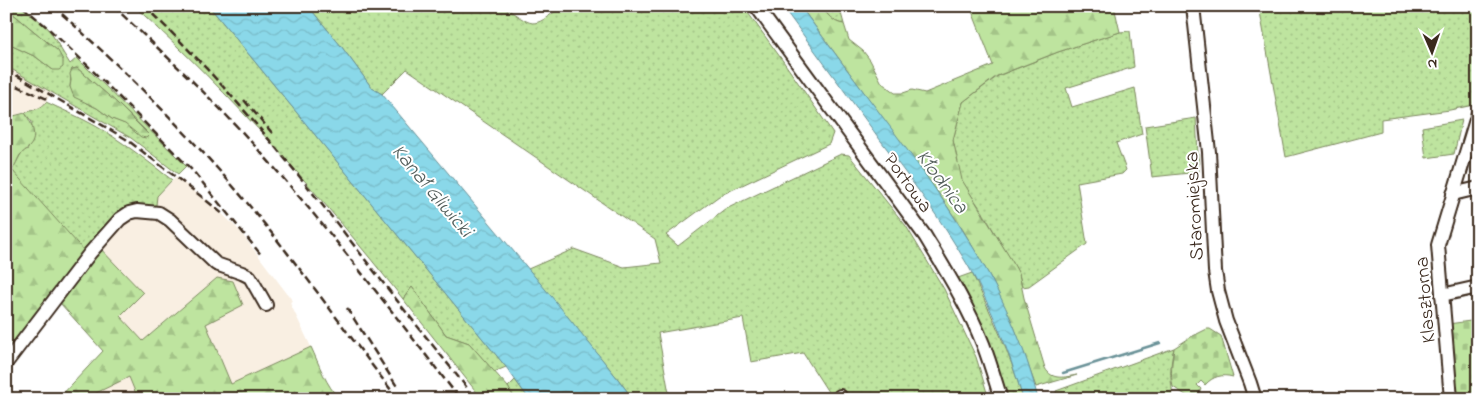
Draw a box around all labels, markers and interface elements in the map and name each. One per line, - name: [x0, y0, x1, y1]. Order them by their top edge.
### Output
- north arrow: [1406, 28, 1456, 78]
- text: N: [1427, 53, 1437, 74]
- water label: Kanał Gliwicki: [383, 138, 481, 246]
- water label: Kłodnica: [908, 144, 975, 221]
- street label: Portowa: [875, 147, 939, 220]
- street label: Staromiejska: [1178, 151, 1213, 261]
- street label: Klasztorna: [1408, 255, 1445, 344]

